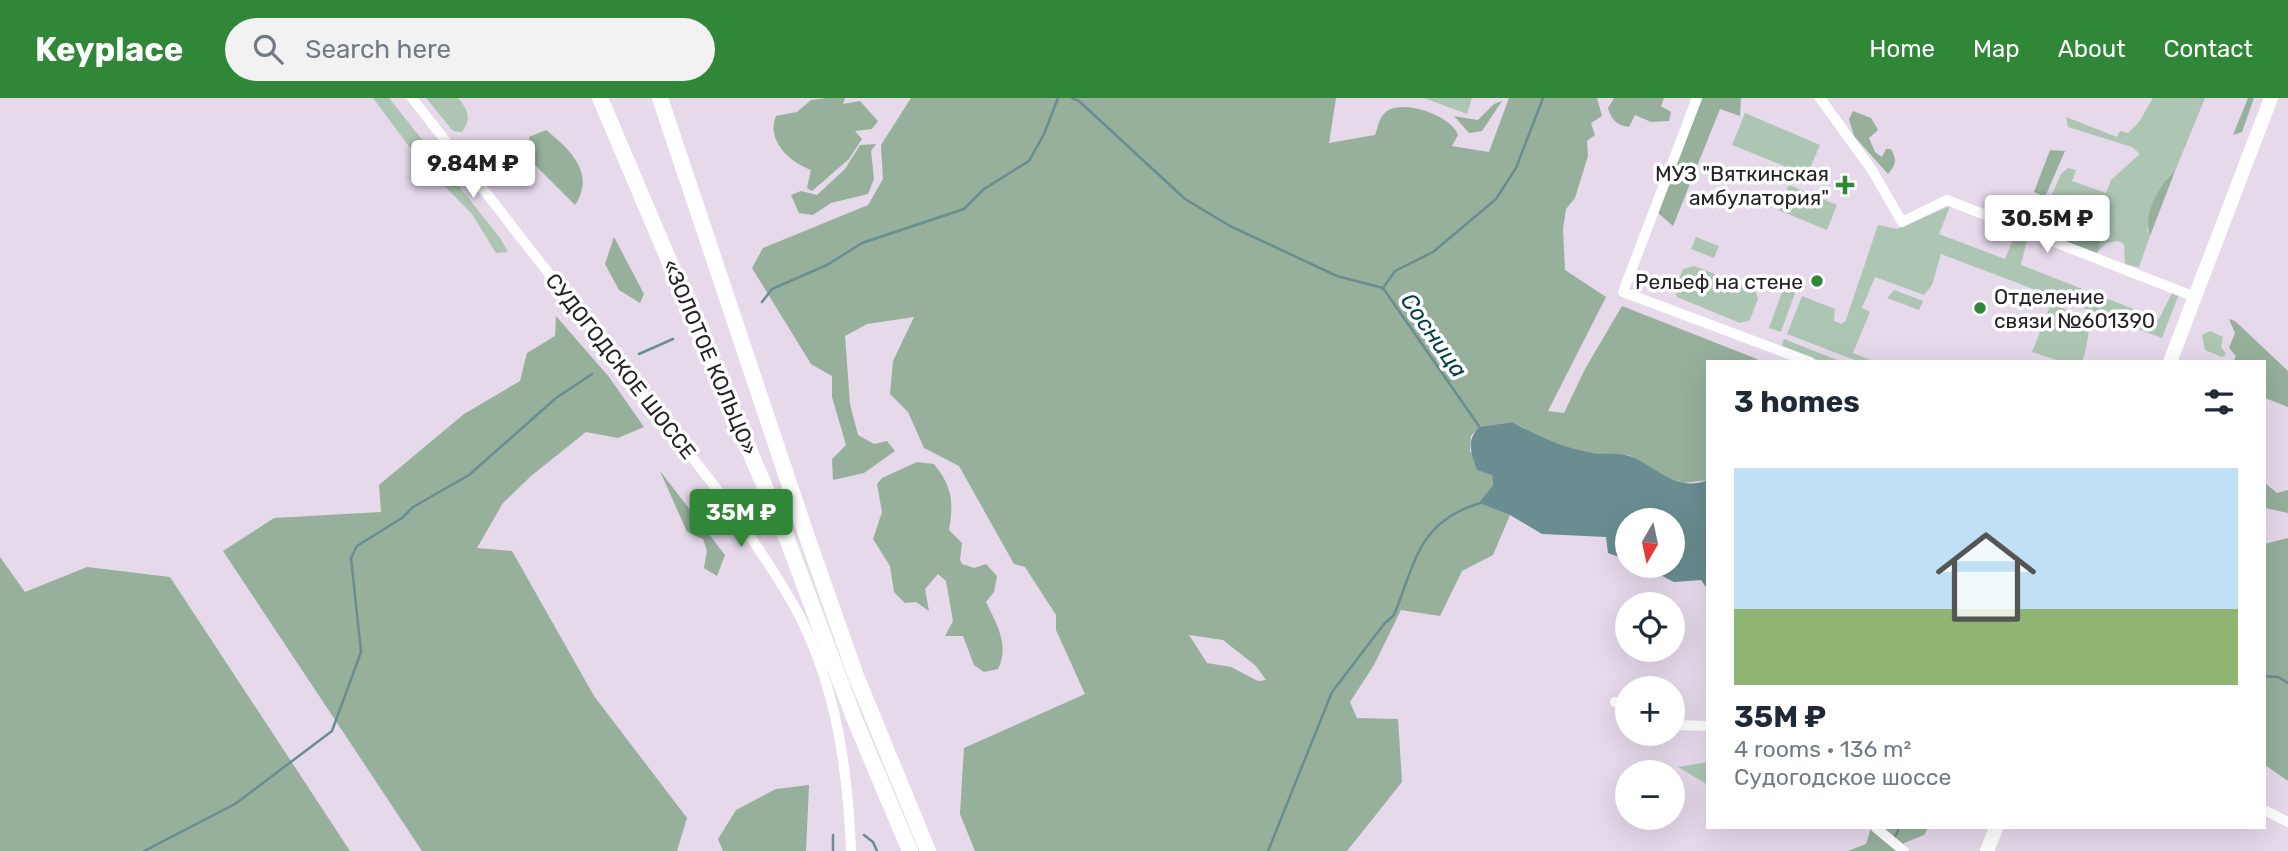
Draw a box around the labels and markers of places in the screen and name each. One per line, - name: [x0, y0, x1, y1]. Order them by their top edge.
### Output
- pin: 9.84M ₽: [408, 140, 538, 200]
- place label: МУЗ "Вяткинская амбулатория": [1655, 161, 1829, 210]
- marker: МУЗ "Вяткинская амбулатория": [1835, 175, 1855, 195]
- pin: 30.5M ₽: [1982, 195, 2112, 255]
- place label: Рельеф на стене: [1635, 269, 1803, 294]
- marker: Рельеф на стене: [1809, 273, 1825, 289]
- place label: Отделение связи №601390: [1994, 284, 2155, 333]
- marker: Отделение связи №601390: [1972, 300, 1988, 316]
- pin: 35M ₽: [692, 490, 790, 549]

